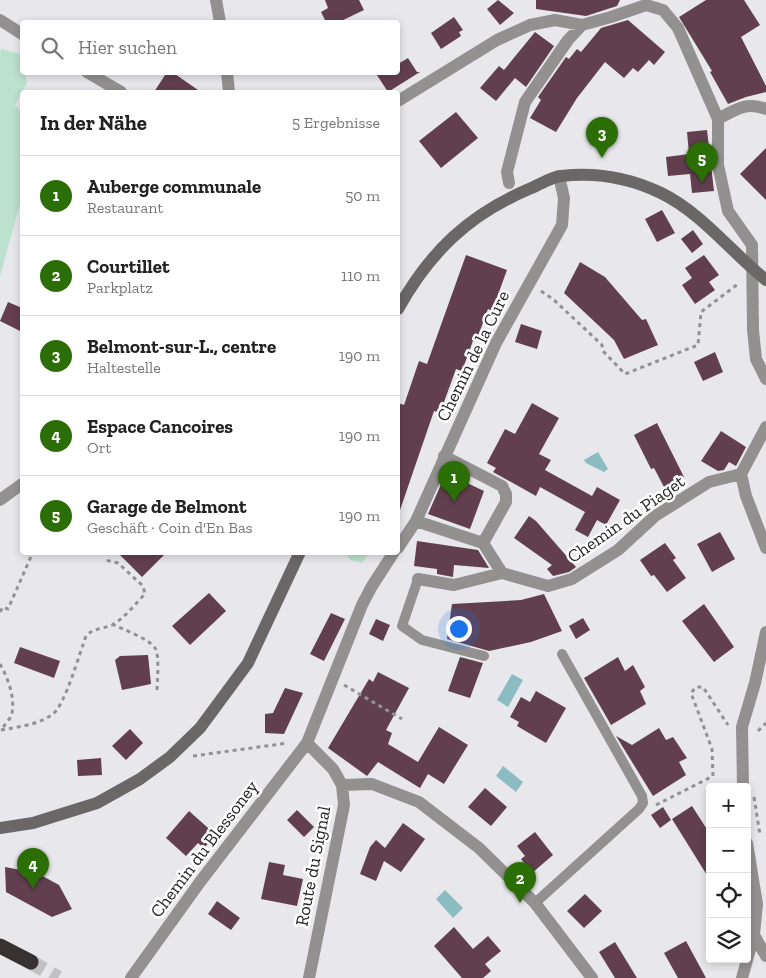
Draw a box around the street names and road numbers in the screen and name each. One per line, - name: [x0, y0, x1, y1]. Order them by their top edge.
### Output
- street label: Chemin de la Cure: [432, 287, 514, 425]
- street label: Chemin du Piaget: [563, 470, 689, 568]
- street label: Chemin du Blessoney: [145, 776, 263, 922]
- street label: Route du Signal: [291, 804, 335, 928]

